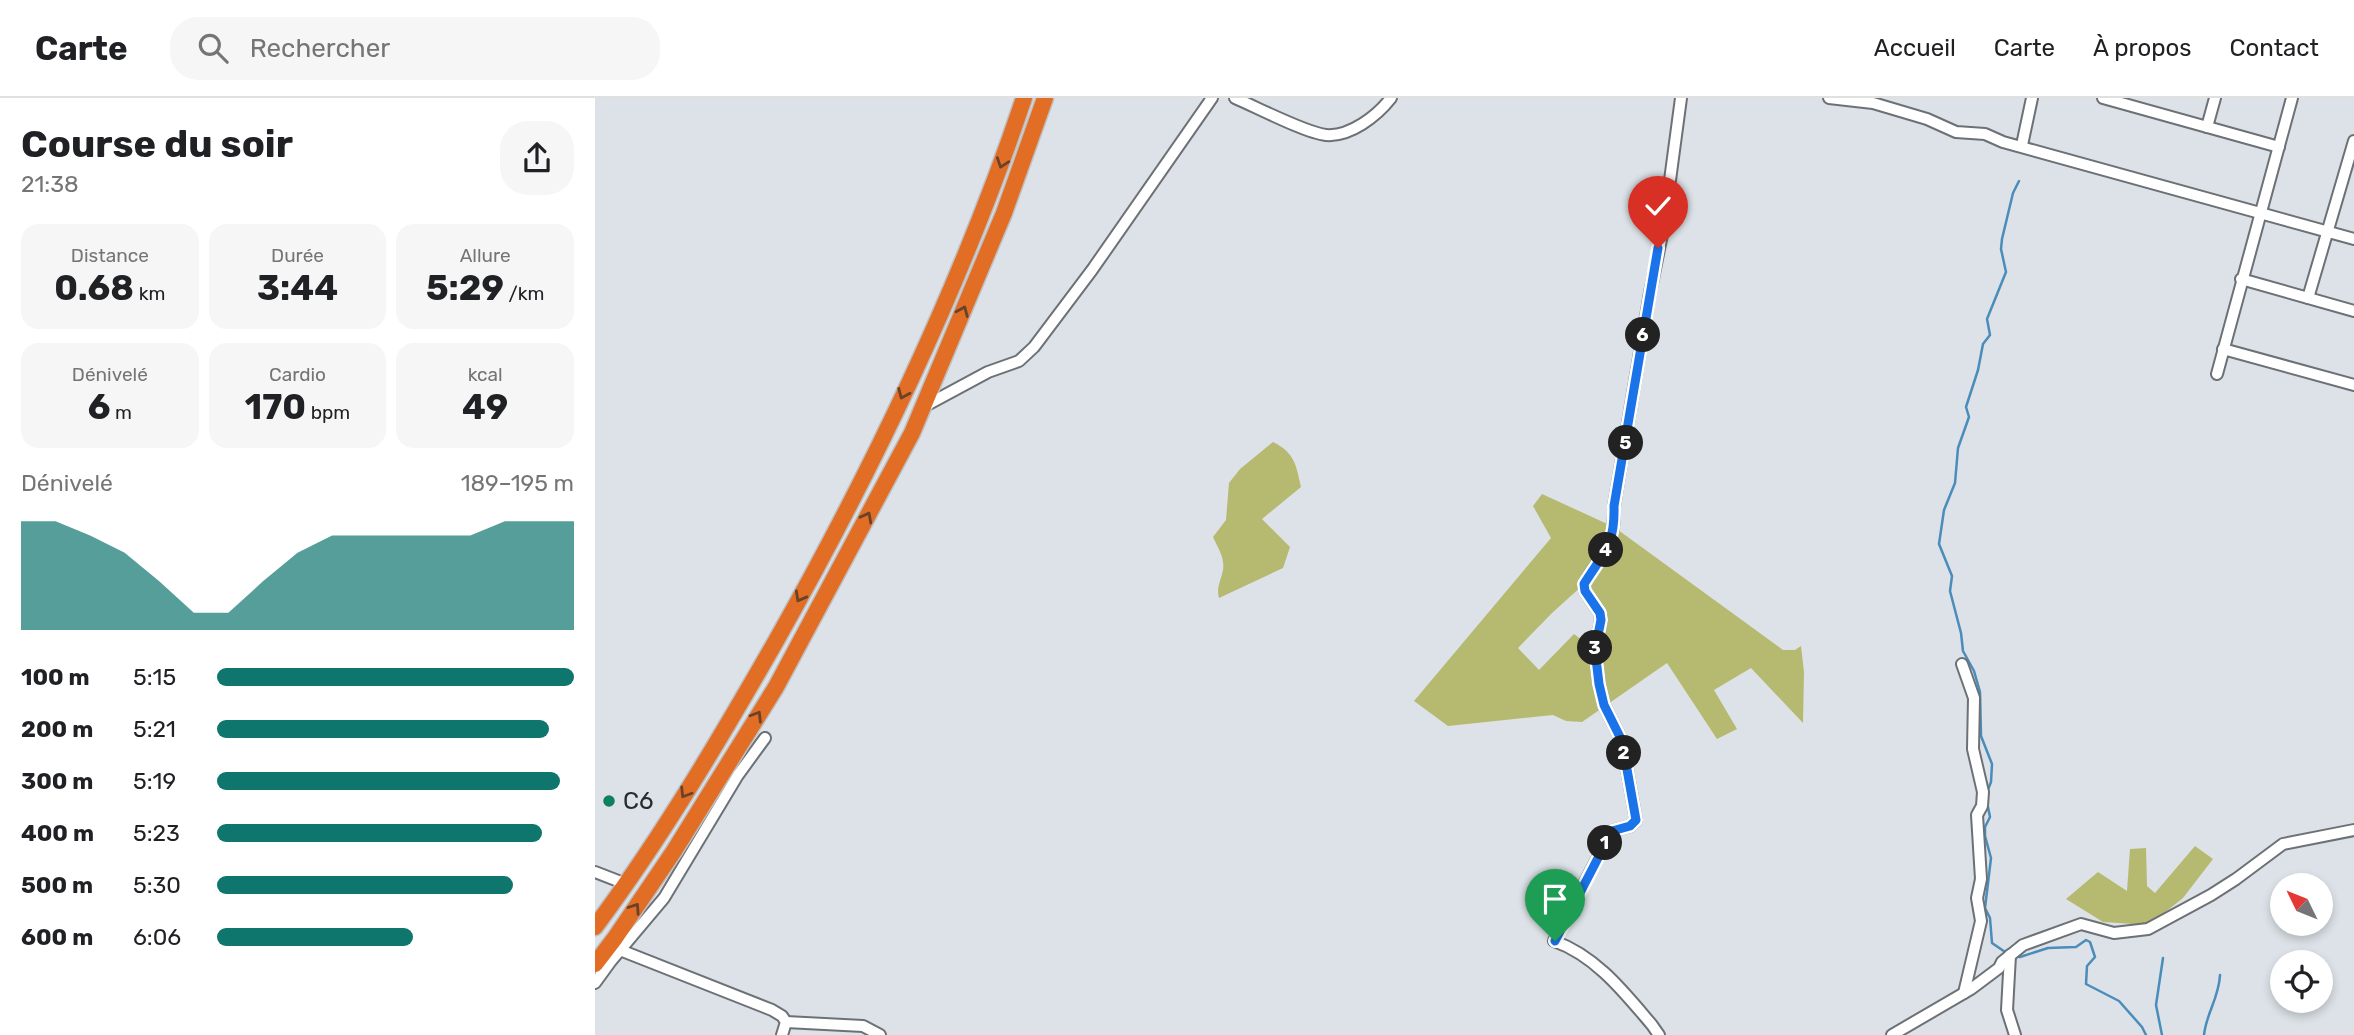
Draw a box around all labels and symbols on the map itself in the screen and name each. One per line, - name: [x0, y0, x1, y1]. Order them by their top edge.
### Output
- one-way arrow: [996, 156, 1010, 168]
- pin: [1628, 176, 1688, 248]
- one-way arrow: [955, 306, 969, 319]
- pin: 6: [1625, 317, 1661, 352]
- one-way arrow: [897, 387, 911, 400]
- pin: 5: [1609, 426, 1643, 460]
- one-way arrow: [859, 512, 872, 525]
- pin: 4: [1588, 532, 1623, 568]
- one-way arrow: [795, 590, 808, 602]
- pin: 3: [1577, 630, 1613, 666]
- one-way arrow: [748, 711, 761, 724]
- pin: 2: [1607, 736, 1641, 770]
- one-way arrow: [681, 786, 694, 799]
- place label: C6: [623, 787, 653, 815]
- marker: C6: [601, 793, 617, 809]
- pin: 1: [1587, 826, 1623, 860]
- pin: [1525, 869, 1585, 941]
- north arrow: [2270, 873, 2333, 936]
- one-way arrow: [627, 903, 640, 916]

